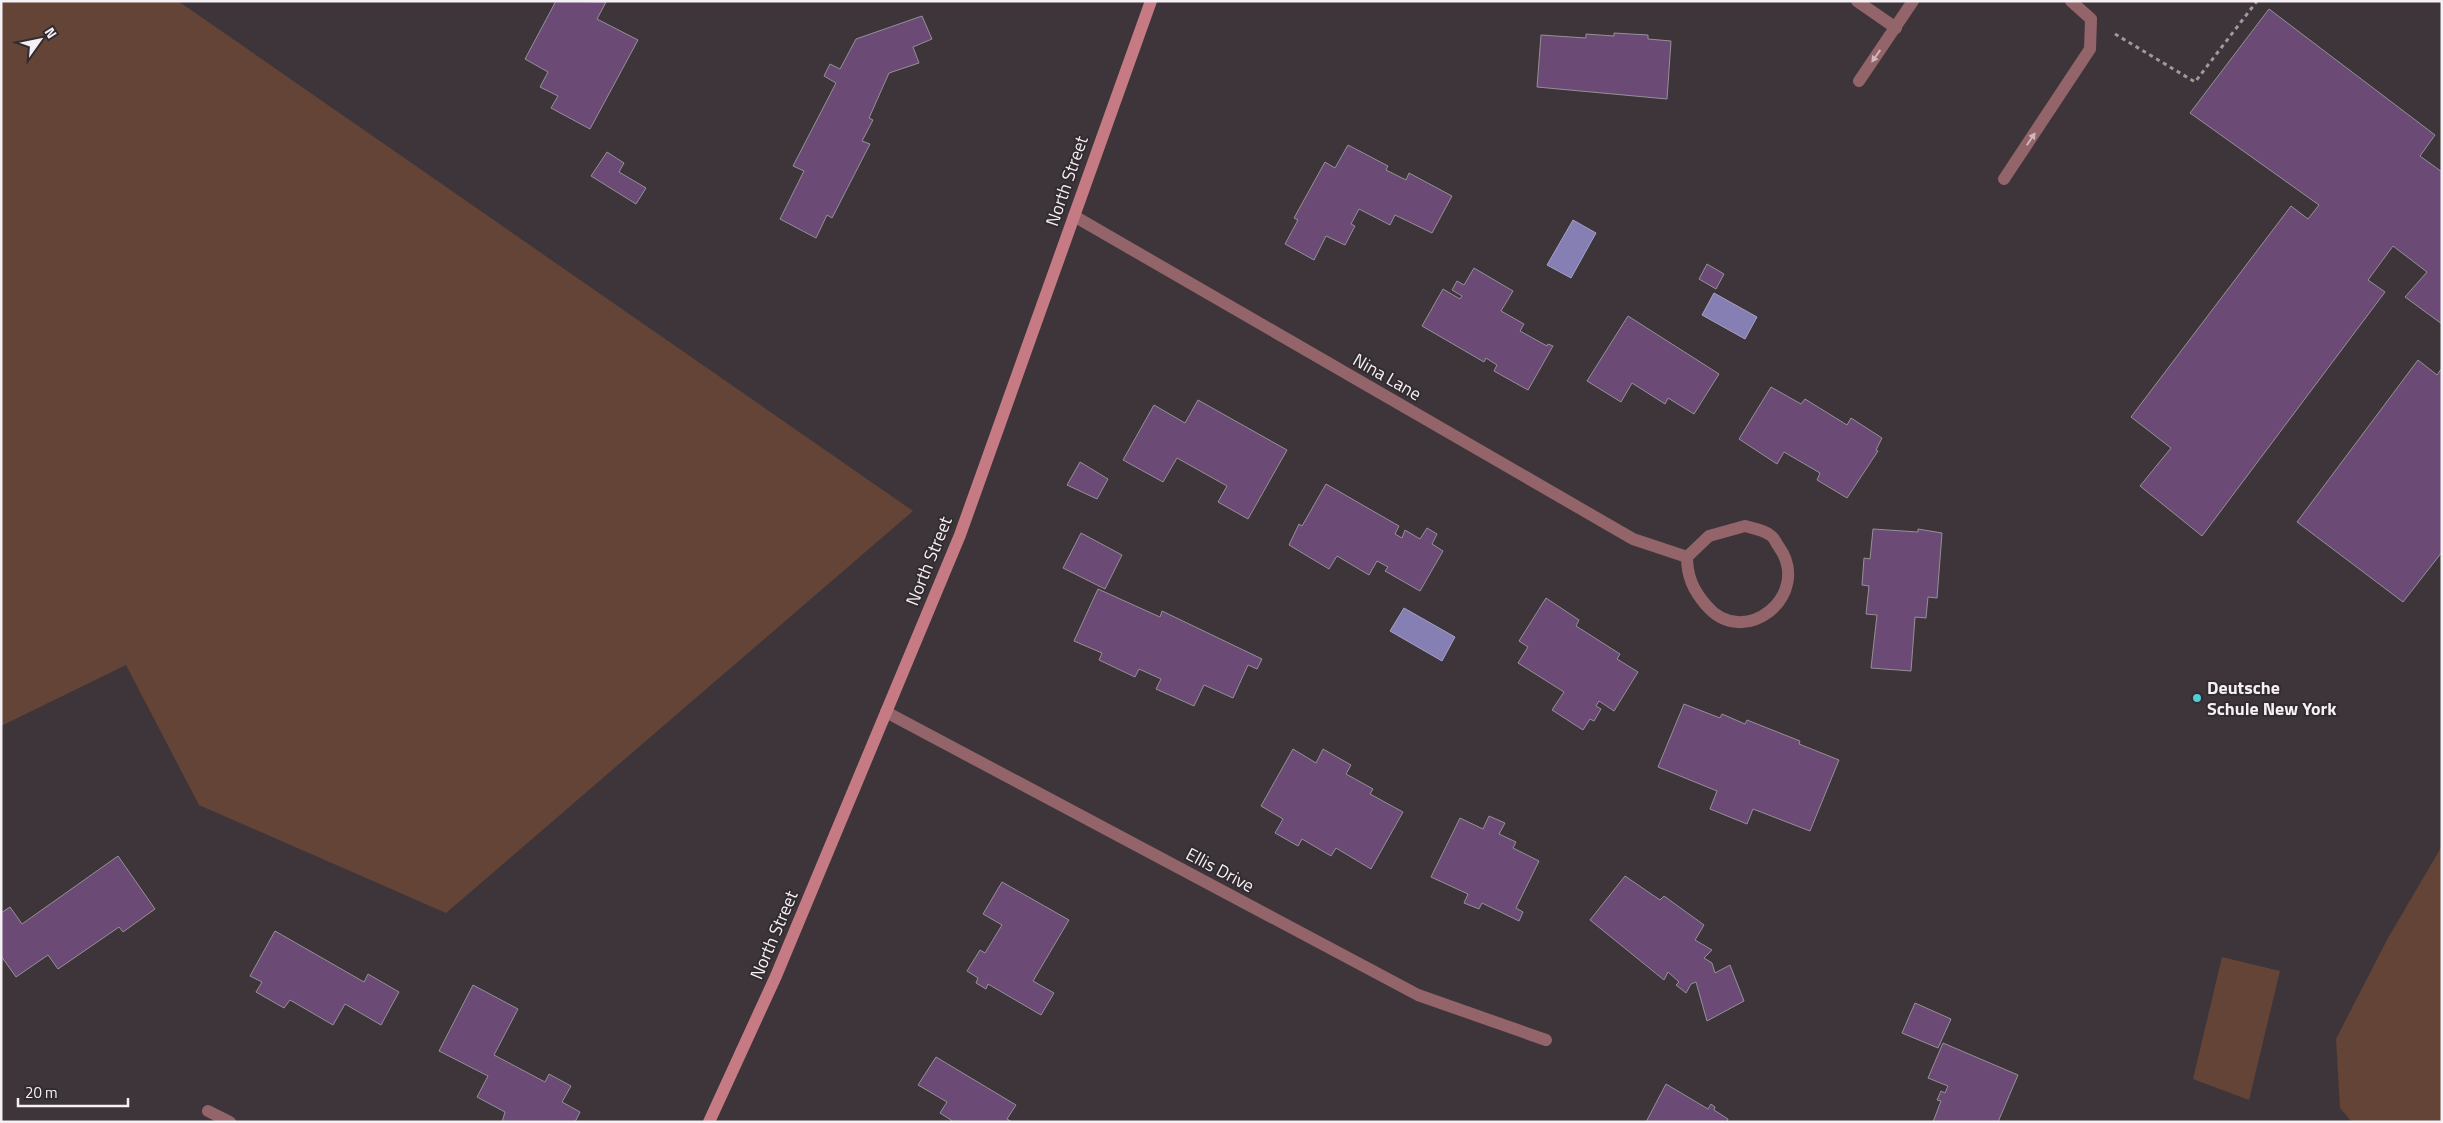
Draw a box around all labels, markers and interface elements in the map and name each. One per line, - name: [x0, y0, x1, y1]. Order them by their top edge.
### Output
- north arrow: [15, 15, 65, 65]
- text: N: [40, 23, 63, 42]
- one-way arrow: [1871, 49, 1881, 63]
- street label: North Street: [1038, 131, 1095, 230]
- one-way arrow: [2027, 132, 2036, 145]
- street label: Nina Lane: [1348, 346, 1427, 407]
- street label: North Street: [898, 511, 959, 610]
- place label: Deutsche Schule New York: [2207, 674, 2337, 722]
- marker: Deutsche Schule New York: [2191, 692, 2203, 704]
- street label: Ellis Drive: [1181, 840, 1259, 899]
- street label: North Street: [743, 886, 805, 983]
- scale bar: [18, 1076, 128, 1108]
- text: 20 m: [25, 1081, 58, 1104]

